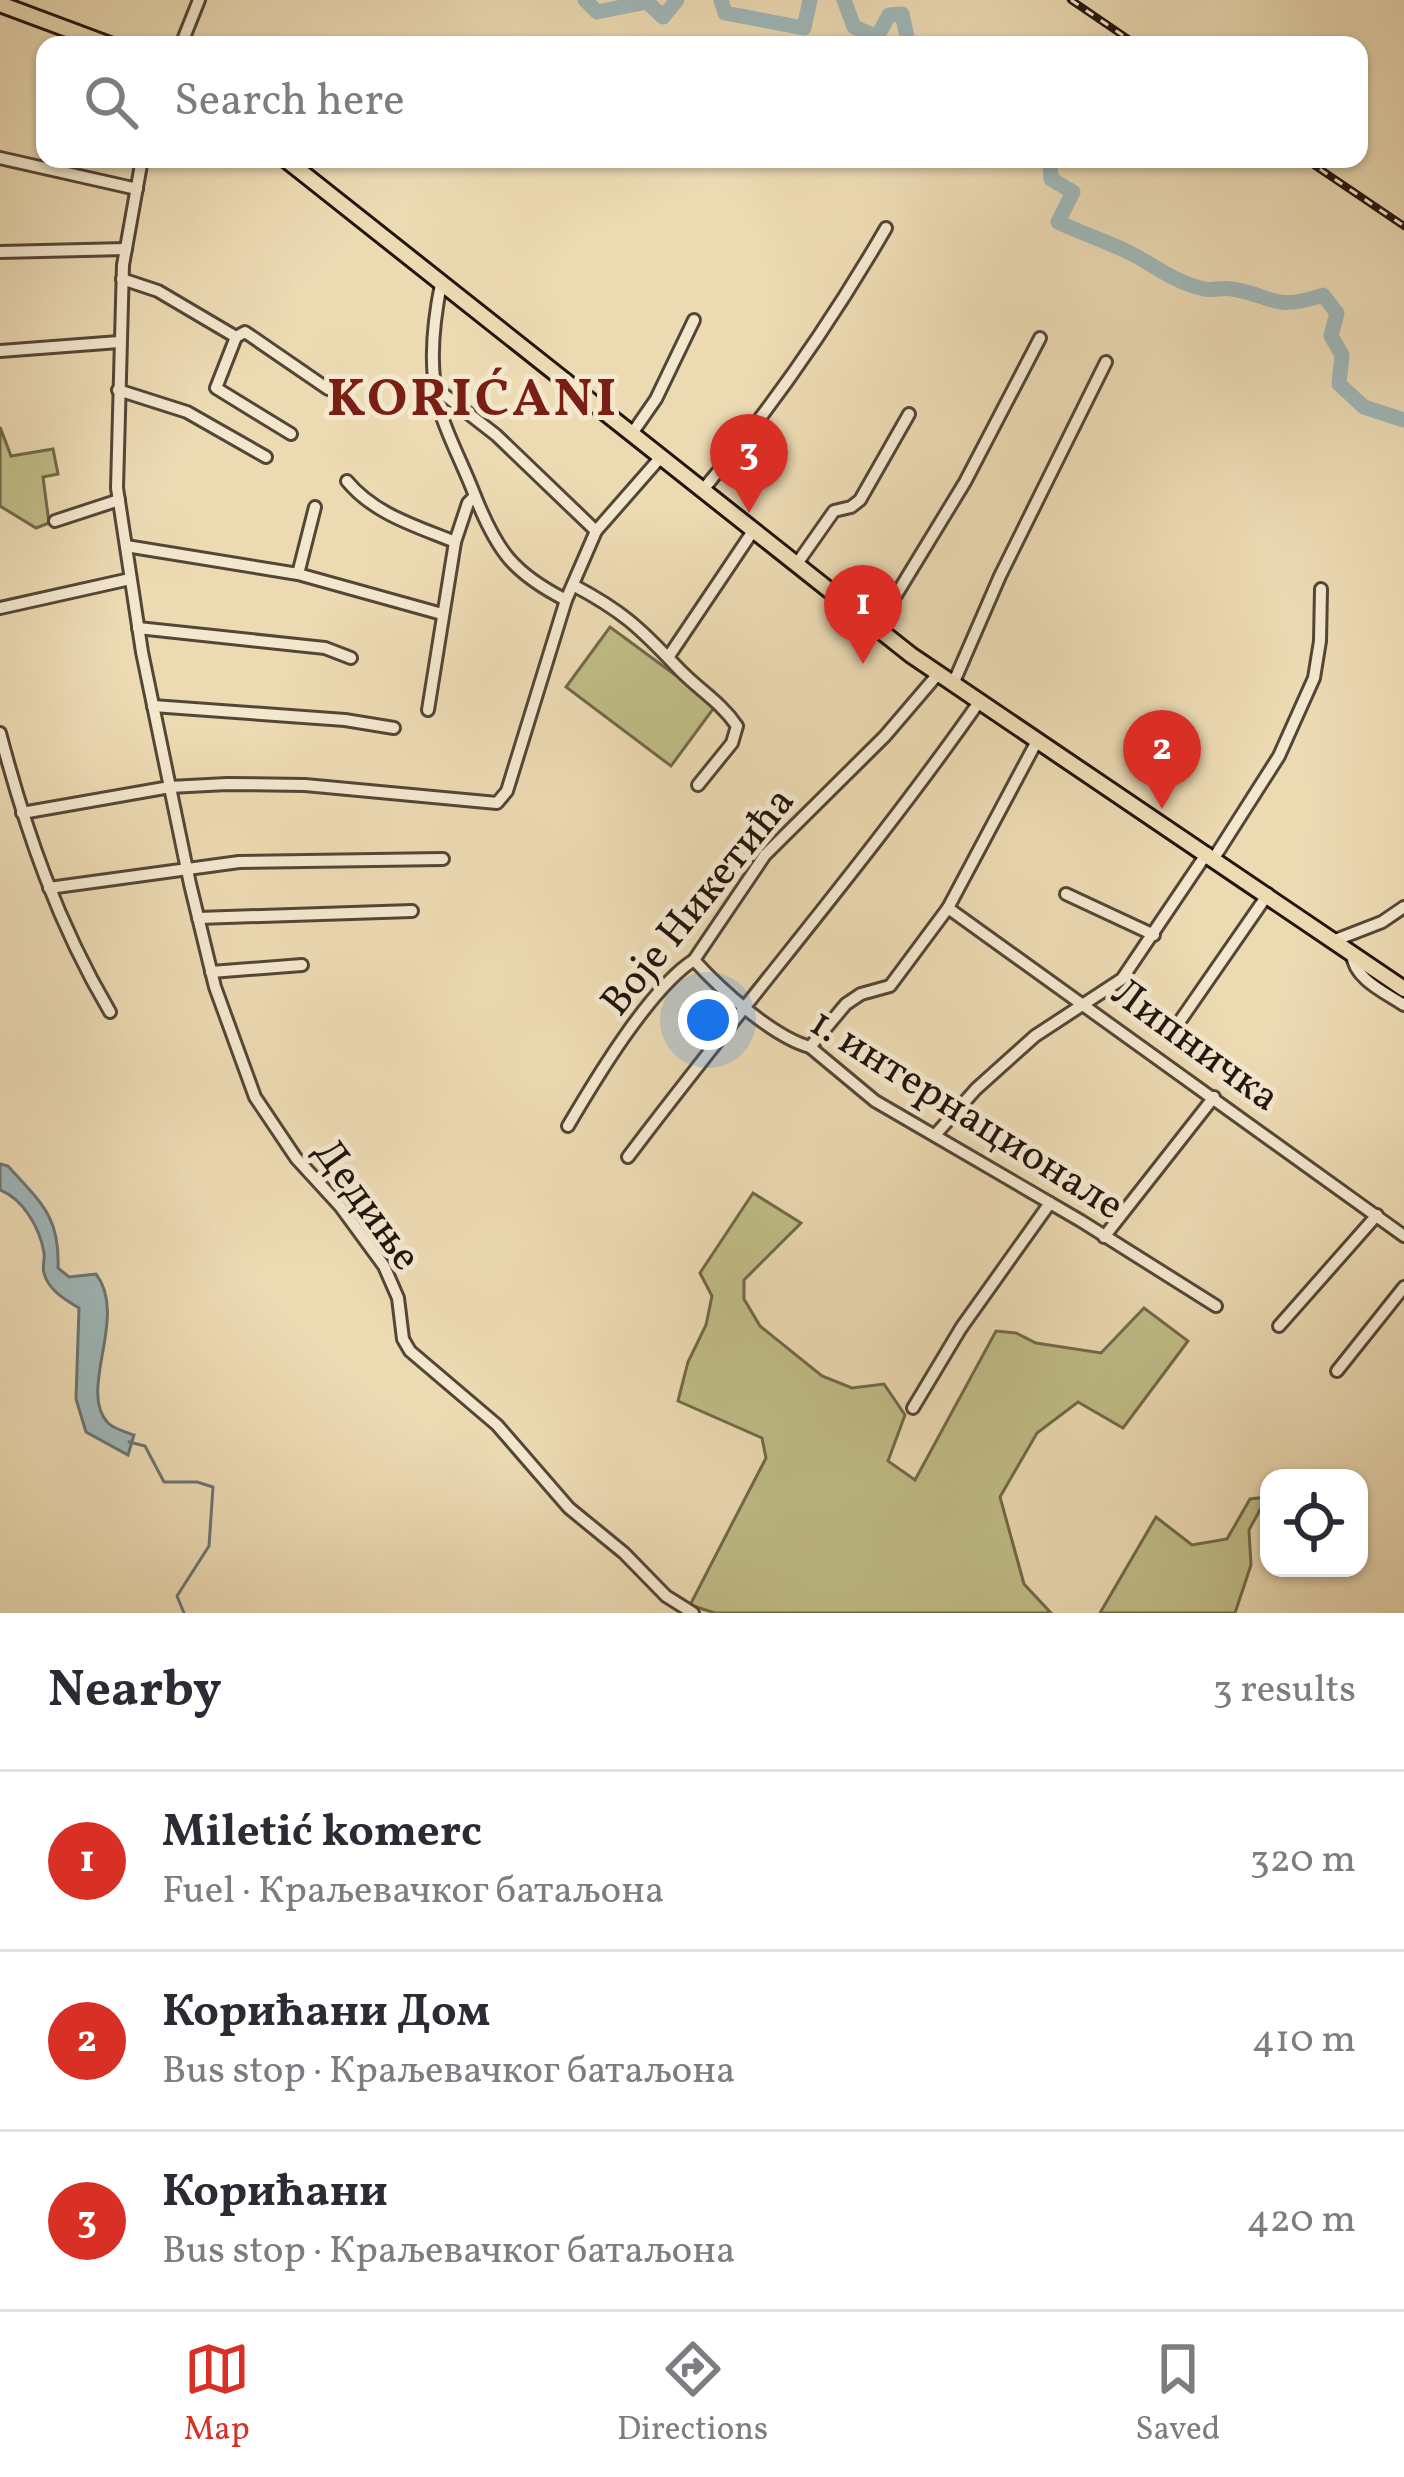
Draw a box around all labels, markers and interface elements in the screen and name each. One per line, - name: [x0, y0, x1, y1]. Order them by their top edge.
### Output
- search box: [36, 36, 1368, 168]
- icon: search: [78, 69, 144, 135]
- text: Search here: [174, 71, 405, 134]
- district label: KORIĆANI: [327, 364, 619, 439]
- pin: 3: [710, 414, 788, 513]
- pin: 1: [824, 565, 902, 664]
- pin: 2: [1123, 710, 1201, 809]
- street label: Воје Никетића: [588, 775, 811, 1030]
- street label: Липничка: [1098, 965, 1291, 1128]
- your location: [678, 990, 738, 1050]
- street label: 1. интернационале: [797, 995, 1134, 1236]
- street label: Дедиње: [297, 1127, 434, 1284]
- map controls: [1260, 1469, 1368, 1577]
- button: locate: [1260, 1469, 1368, 1577]
- text: Nearby: [48, 1656, 222, 1727]
- text: 3 results: [1213, 1664, 1356, 1718]
- text: Miletić komerc: [162, 1802, 482, 1865]
- text: 1: [79, 1834, 95, 1888]
- text: 320 m: [1250, 1834, 1356, 1888]
- text: Fuel · Краљевачког батаљона: [162, 1865, 664, 1919]
- text: Корићани Дом: [162, 1982, 490, 2045]
- text: 2: [77, 2014, 97, 2068]
- text: 410 m: [1252, 2014, 1356, 2068]
- text: Bus stop · Краљевачког батаљона: [162, 2045, 735, 2099]
- text: Корићани: [162, 2162, 388, 2225]
- text: 3: [77, 2194, 97, 2248]
- text: 420 m: [1246, 2194, 1356, 2248]
- text: Bus stop · Краљевачког батаљона: [162, 2225, 735, 2279]
- tab: Map: [184, 2336, 250, 2454]
- tab: Directions: [617, 2336, 768, 2454]
- tab: Saved: [1135, 2336, 1220, 2454]

